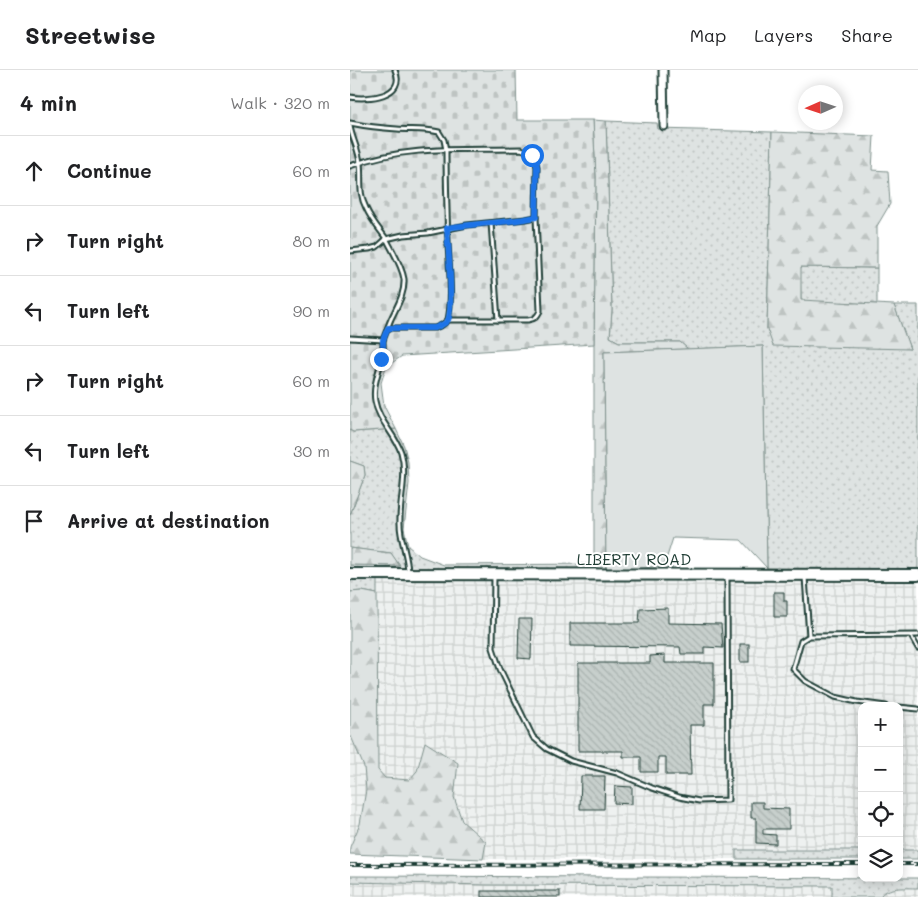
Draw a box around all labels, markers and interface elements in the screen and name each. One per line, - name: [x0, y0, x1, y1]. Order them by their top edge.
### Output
- text: Streetwise: [25, 19, 155, 50]
- text: Map: [690, 23, 726, 47]
- text: Layers: [754, 23, 813, 47]
- text: Share: [841, 23, 893, 47]
- north arrow: [798, 85, 843, 130]
- text: 4 min: [20, 89, 77, 116]
- text: Walk · 320 m: [230, 92, 330, 113]
- route start: [521, 144, 544, 167]
- icon: ahead: [20, 157, 48, 185]
- text: Continue: [67, 158, 152, 183]
- text: 60 m: [293, 160, 330, 181]
- icon: right: [20, 227, 48, 255]
- text: Turn right: [67, 228, 164, 253]
- text: 80 m: [293, 230, 330, 251]
- icon: left: [20, 297, 48, 325]
- text: Turn left: [67, 298, 150, 323]
- text: 90 m: [293, 300, 330, 321]
- route end: [370, 348, 393, 371]
- icon: right: [20, 367, 48, 395]
- text: Turn right: [67, 368, 164, 393]
- text: 60 m: [293, 370, 330, 391]
- icon: left: [20, 437, 48, 465]
- text: Turn left: [67, 438, 150, 463]
- text: 30 m: [293, 440, 330, 461]
- icon: arrive: [20, 507, 48, 535]
- text: Arrive at destination: [67, 508, 270, 533]
- street label: LIBERTY ROAD: [577, 548, 691, 569]
- map controls: [858, 702, 903, 882]
- button: +: [858, 702, 903, 747]
- button: −: [858, 747, 903, 792]
- button: locate: [858, 792, 903, 837]
- button: layers: [858, 837, 903, 882]

